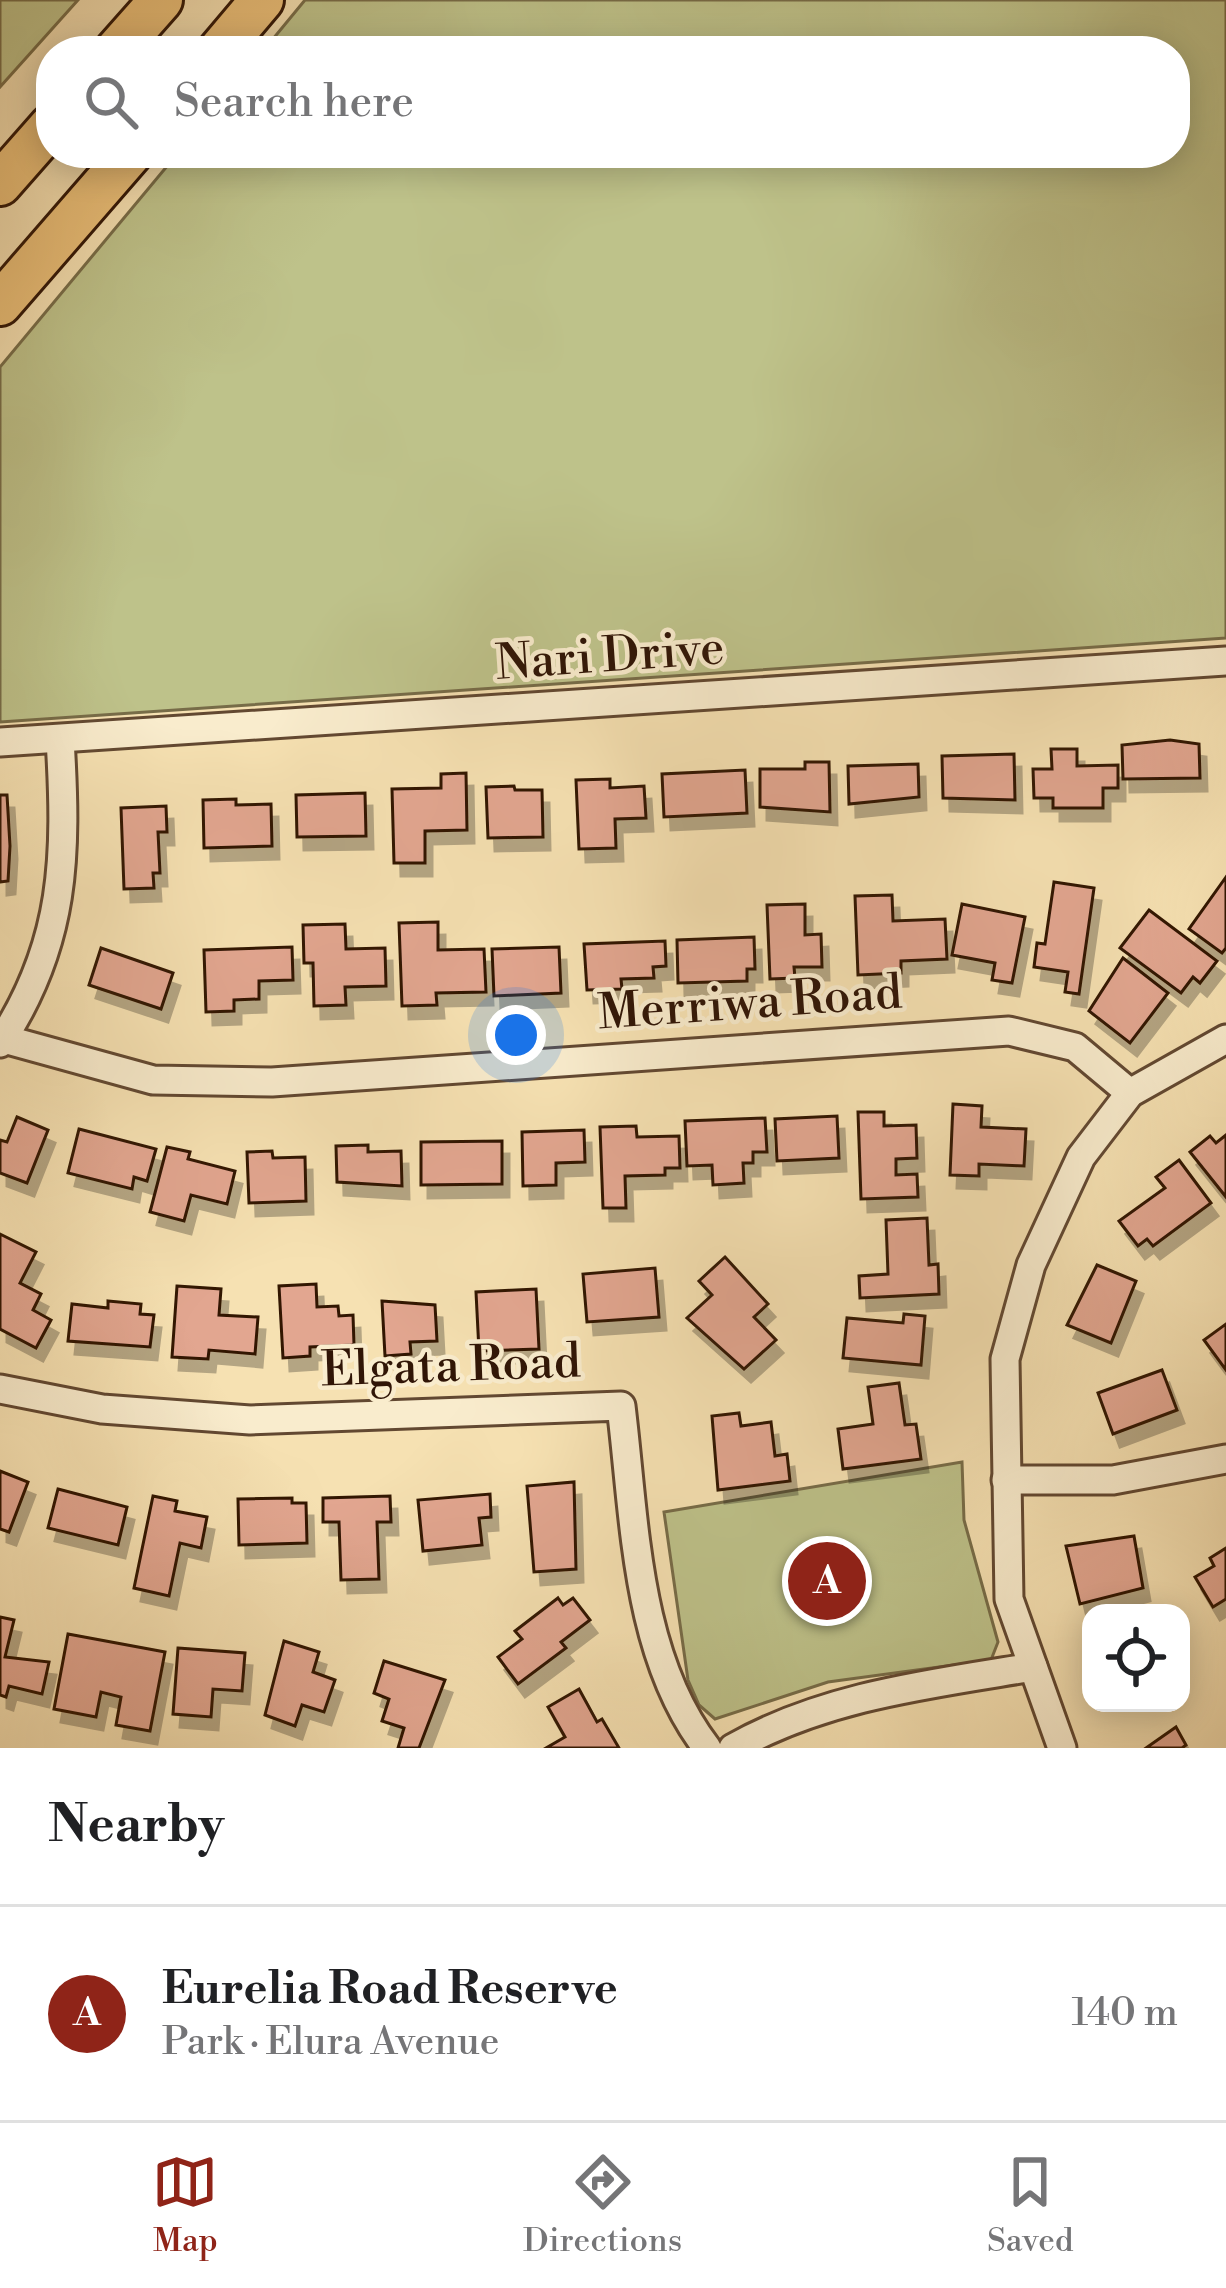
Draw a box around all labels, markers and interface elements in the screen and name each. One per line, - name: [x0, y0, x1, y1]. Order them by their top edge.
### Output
- search box: [36, 36, 1190, 168]
- icon: search: [78, 69, 144, 135]
- text: Search here: [174, 74, 414, 131]
- street label: Nari Drive: [494, 619, 726, 695]
- street label: Merriwa Road: [596, 963, 904, 1045]
- your location: [486, 1005, 546, 1065]
- street label: Elgata Road: [320, 1332, 582, 1402]
- pin: A: [788, 1536, 866, 1626]
- map controls: [1082, 1604, 1190, 1712]
- button: locate: [1082, 1604, 1190, 1712]
- text: Nearby: [48, 1794, 224, 1858]
- text: Eurelia Road Reserve: [162, 1961, 618, 2018]
- text: A: [73, 1989, 101, 2038]
- text: 140 m: [1071, 1989, 1178, 2038]
- text: Park · Elura Avenue: [162, 2018, 499, 2067]
- tab: Map: [152, 2149, 218, 2262]
- tab: Directions: [523, 2149, 682, 2262]
- tab: Saved: [987, 2149, 1074, 2262]

